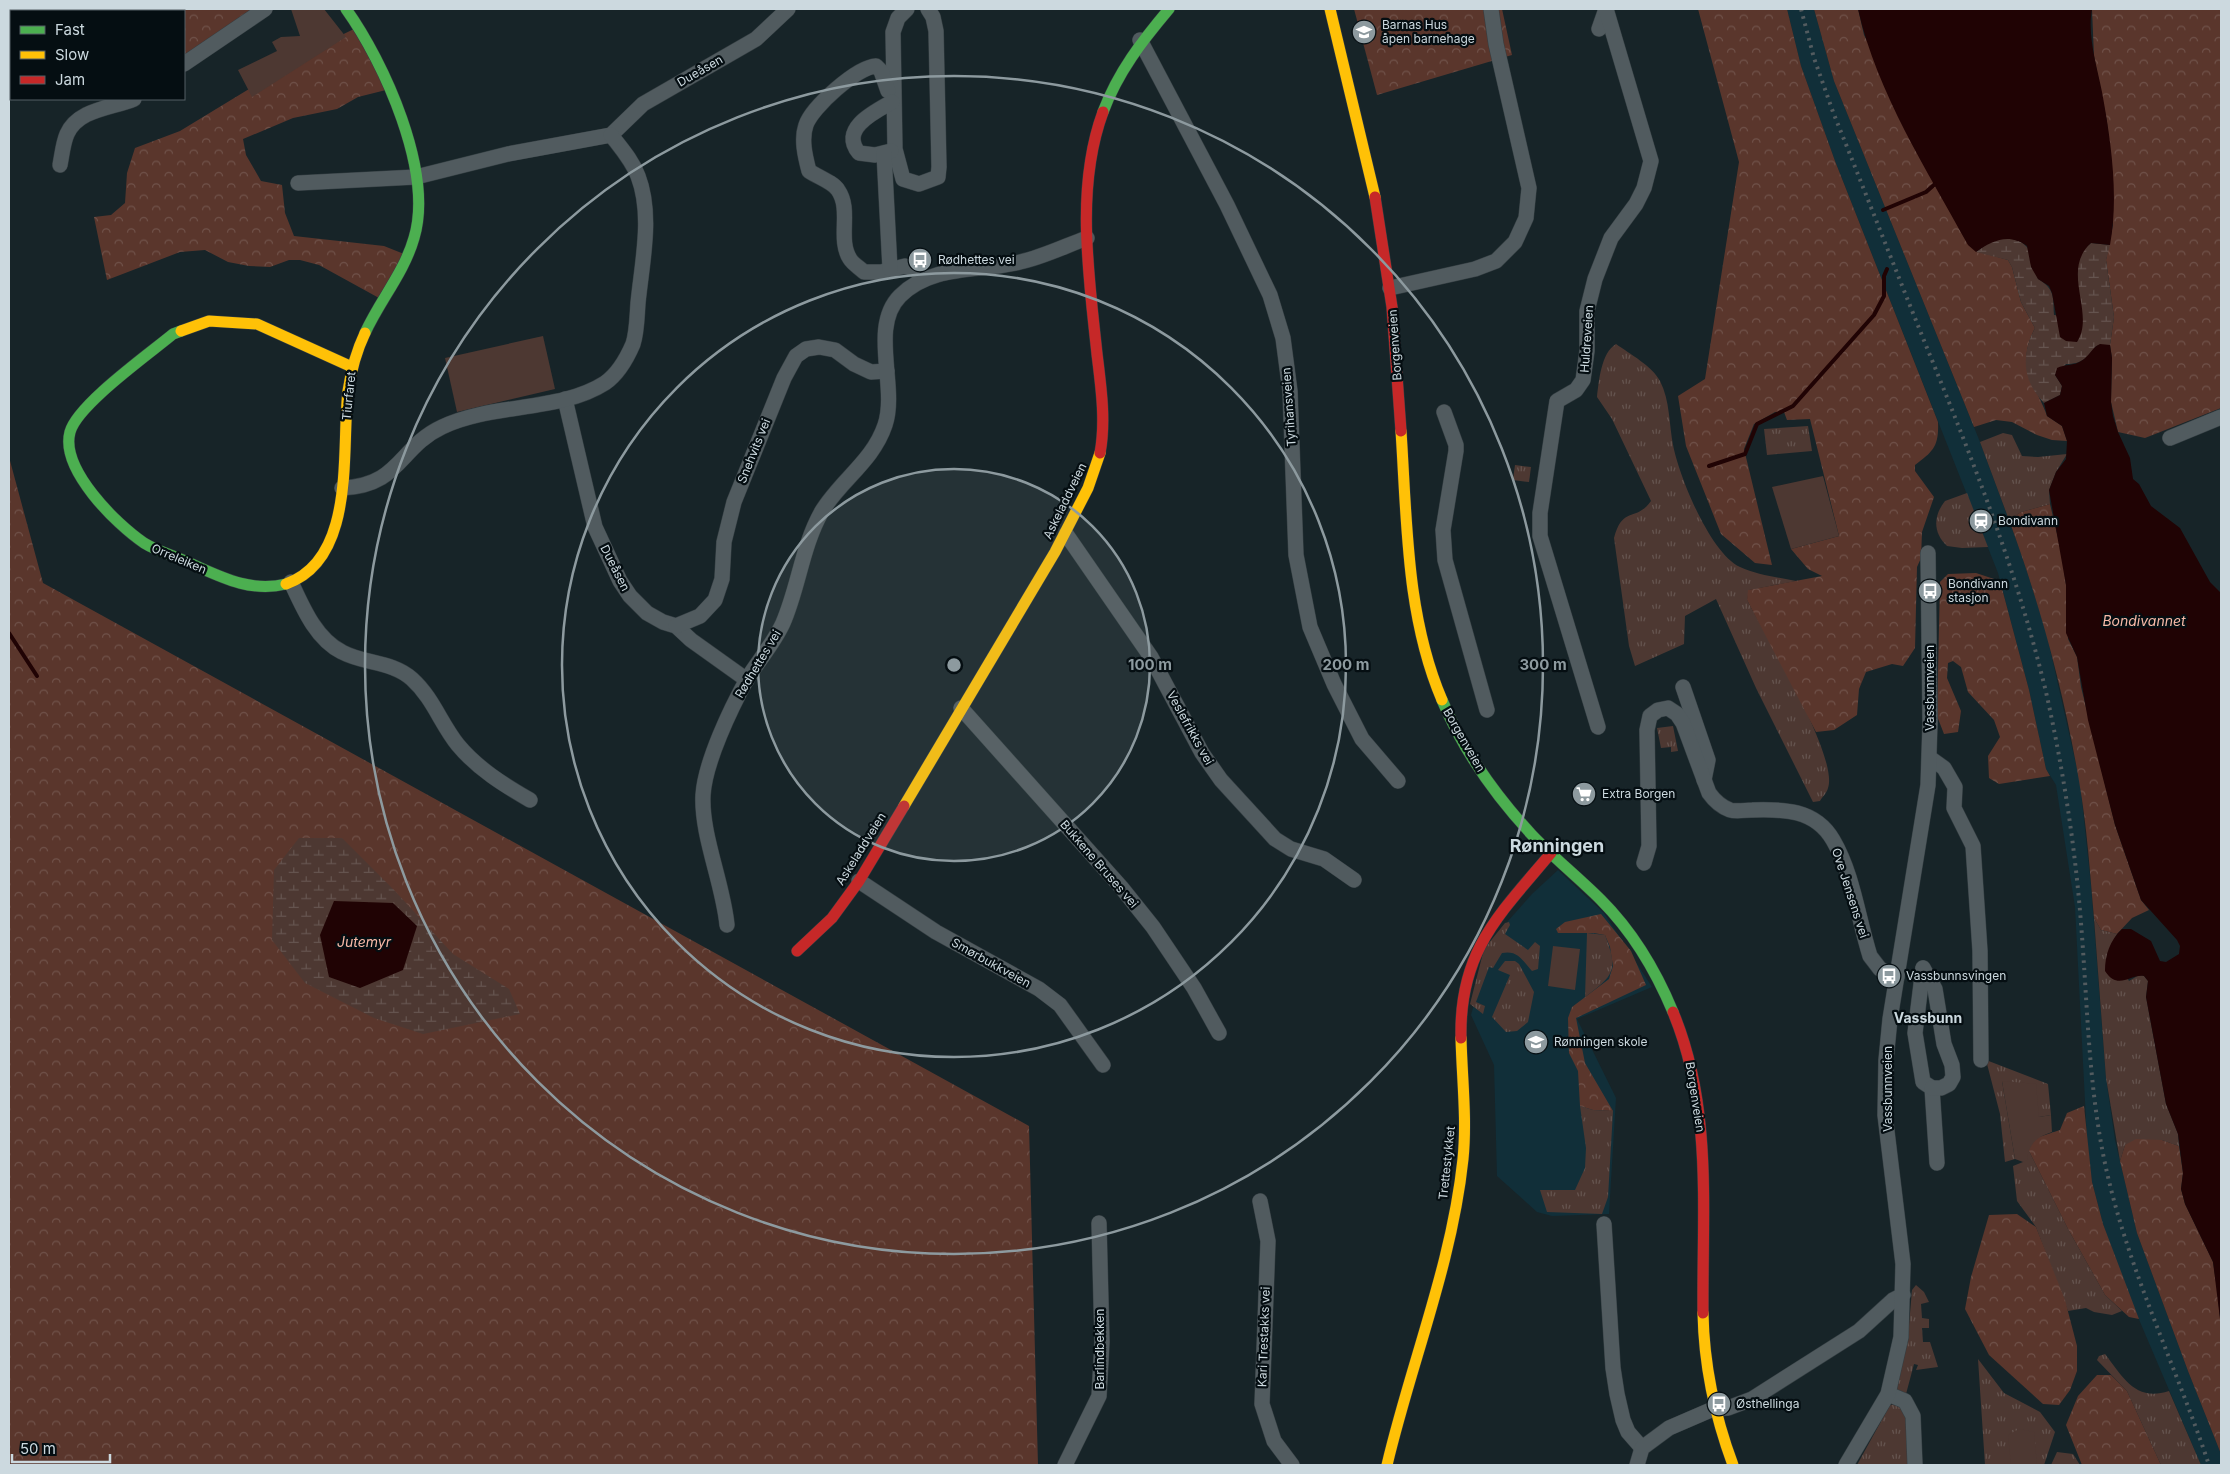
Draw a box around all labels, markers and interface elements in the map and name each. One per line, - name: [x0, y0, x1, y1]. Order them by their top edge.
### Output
- legend: [10, 10, 185, 100]
- place label: Barnas Hus åpen barnehage: [1382, 17, 1475, 46]
- school or university icon: Barnas Hus åpen barnehage: [1351, 19, 1377, 45]
- text: Fast: [55, 20, 85, 39]
- text: Slow: [55, 45, 89, 64]
- street label: Dueåsen: [674, 52, 725, 90]
- text: Jam: [55, 70, 85, 89]
- bus stop icon: Rødhettes vei: [907, 247, 933, 273]
- place label: Rødhettes vei: [938, 252, 1015, 267]
- street label: Huldreveien: [1577, 305, 1596, 373]
- street label: Borgenveien: [1385, 309, 1404, 381]
- street label: Tyrihansveien: [1278, 367, 1299, 447]
- street label: Tiurfaret: [338, 371, 359, 421]
- street label: Snehvits vei: [734, 416, 773, 485]
- street label: Askeladdveien: [1040, 460, 1089, 541]
- station icon: Bondivann: [1968, 508, 1994, 534]
- place label: Bondivann: [1998, 513, 2058, 528]
- street label: Orreleiken: [149, 540, 209, 577]
- street label: Dueåsen: [597, 542, 633, 593]
- place label: Bondivann stasjon: [1948, 576, 2008, 605]
- bus stop icon: Bondivann stasjon: [1917, 578, 1943, 604]
- water label: Bondivannet: [2102, 612, 2186, 629]
- street label: Rødhettes vei: [731, 627, 784, 700]
- street label: Vassbunnveien: [1922, 645, 1937, 731]
- text: 100 m: [1128, 655, 1172, 674]
- text: 200 m: [1323, 655, 1369, 674]
- text: 300 m: [1519, 655, 1567, 674]
- centre of rings: [945, 656, 963, 674]
- street label: Veslefrikks vei: [1164, 688, 1217, 767]
- street label: Borgenveien: [1440, 705, 1489, 774]
- supermarket icon: Extra Borgen: [1571, 781, 1597, 807]
- place label: Extra Borgen: [1602, 786, 1675, 801]
- street label: Askeladdveien: [832, 810, 889, 888]
- street label: Bukkene Bruses vei: [1057, 817, 1142, 911]
- district label: Rønningen: [1510, 835, 1604, 856]
- street label: Ove Jensens vei: [1829, 846, 1872, 940]
- water label: Jutemyr: [337, 933, 392, 950]
- street label: Smørbukkveien: [949, 935, 1033, 991]
- bus stop icon: Vassbunnsvingen: [1876, 963, 1902, 989]
- place label: Vassbunnsvingen: [1906, 968, 2006, 983]
- district label: Vassbunn: [1894, 1009, 1962, 1026]
- school or university icon: Rønningen skole: [1523, 1029, 1549, 1055]
- place label: Rønningen skole: [1554, 1034, 1648, 1049]
- street label: Vassbunnveien: [1880, 1046, 1895, 1132]
- street label: Borgenveien: [1683, 1061, 1708, 1133]
- street label: Trettestykket: [1435, 1125, 1458, 1201]
- street label: Kari Trestakks vei: [1254, 1286, 1273, 1387]
- street label: Barlindbekken: [1092, 1309, 1107, 1389]
- bus stop icon: Østhellinga: [1706, 1391, 1732, 1417]
- place label: Østhellinga: [1736, 1396, 1799, 1411]
- scale bar: [12, 1432, 110, 1464]
- text: 50 m: [20, 1439, 56, 1458]

